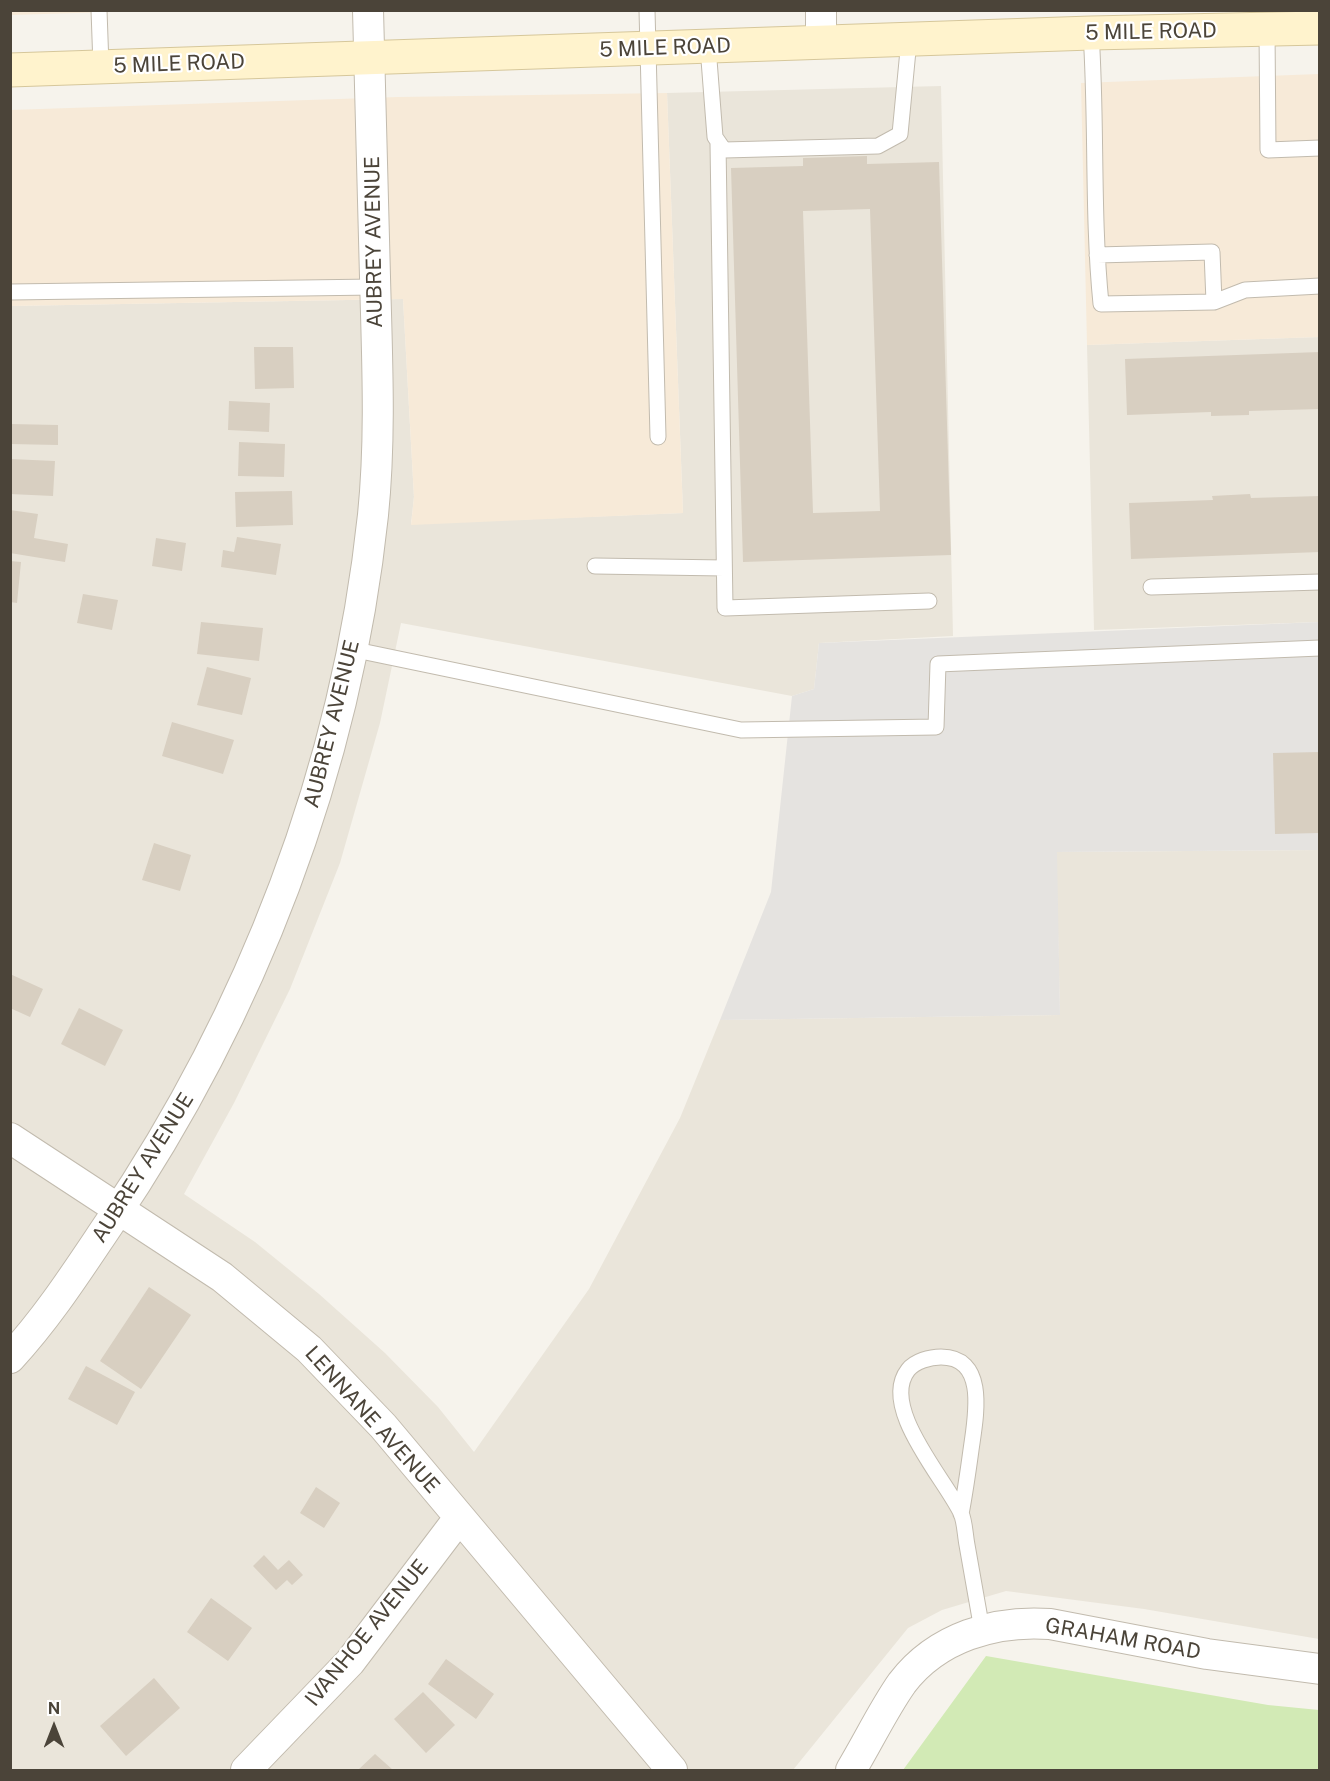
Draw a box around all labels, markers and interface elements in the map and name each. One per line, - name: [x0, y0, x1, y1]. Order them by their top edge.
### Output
- street label: 5 MILE ROAD: [1085, 18, 1217, 46]
- street label: 5 MILE ROAD: [599, 33, 731, 63]
- street label: 5 MILE ROAD: [113, 49, 245, 79]
- street label: AUBREY AVENUE: [360, 156, 388, 328]
- street label: AUBREY AVENUE: [299, 638, 365, 810]
- street label: AUBREY AVENUE: [87, 1088, 199, 1248]
- street label: LENNANE AVENUE: [299, 1341, 445, 1499]
- street label: IVANHOE AVENUE: [300, 1555, 434, 1711]
- street label: GRAHAM ROAD: [1043, 1613, 1203, 1665]
- north arrow: [24, 1697, 84, 1757]
- text: N: [48, 1699, 60, 1718]

